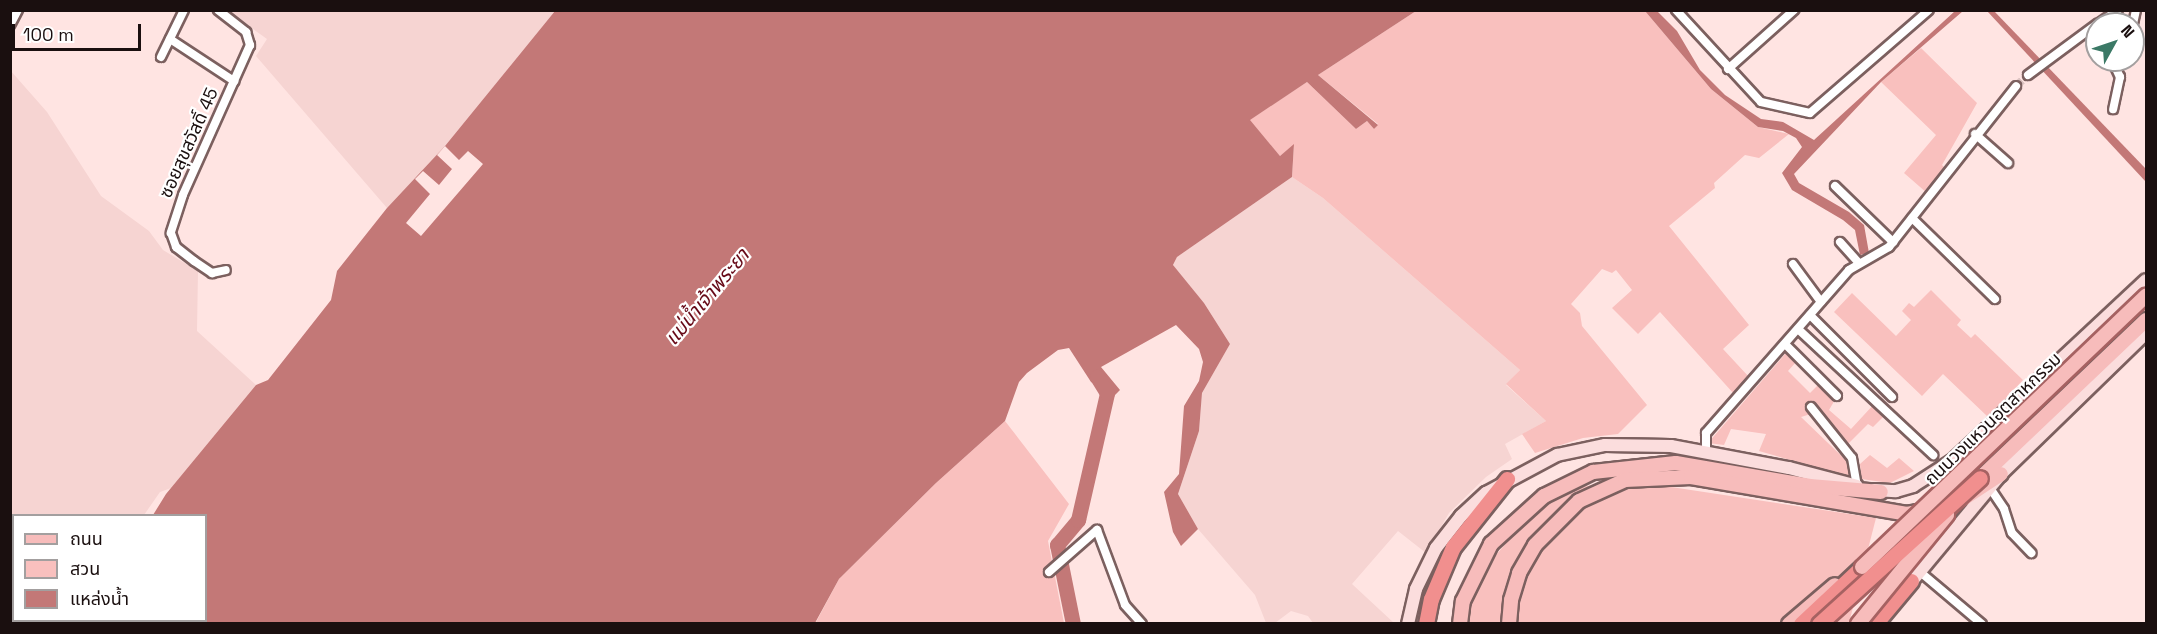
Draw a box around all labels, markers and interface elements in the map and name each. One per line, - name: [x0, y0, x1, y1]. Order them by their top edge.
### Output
- scale bar: [15, 12, 144, 50]
- north arrow: [2085, 12, 2145, 72]
- text: N: [2116, 21, 2139, 42]
- text: 100 m: [23, 23, 74, 46]
- street label: ซอยสุขสวัสดิ์ 45: [155, 85, 223, 201]
- water label: แม่น้ำเจ้าพระยา: [660, 244, 754, 350]
- street label: ถนนวงแหวนอุตสาหกรรม: [1920, 348, 2066, 490]
- legend: [12, 514, 207, 622]
- text: ถนน: [70, 527, 103, 550]
- text: สวน: [70, 557, 100, 580]
- text: แหล่งน้ำ: [70, 587, 129, 610]

